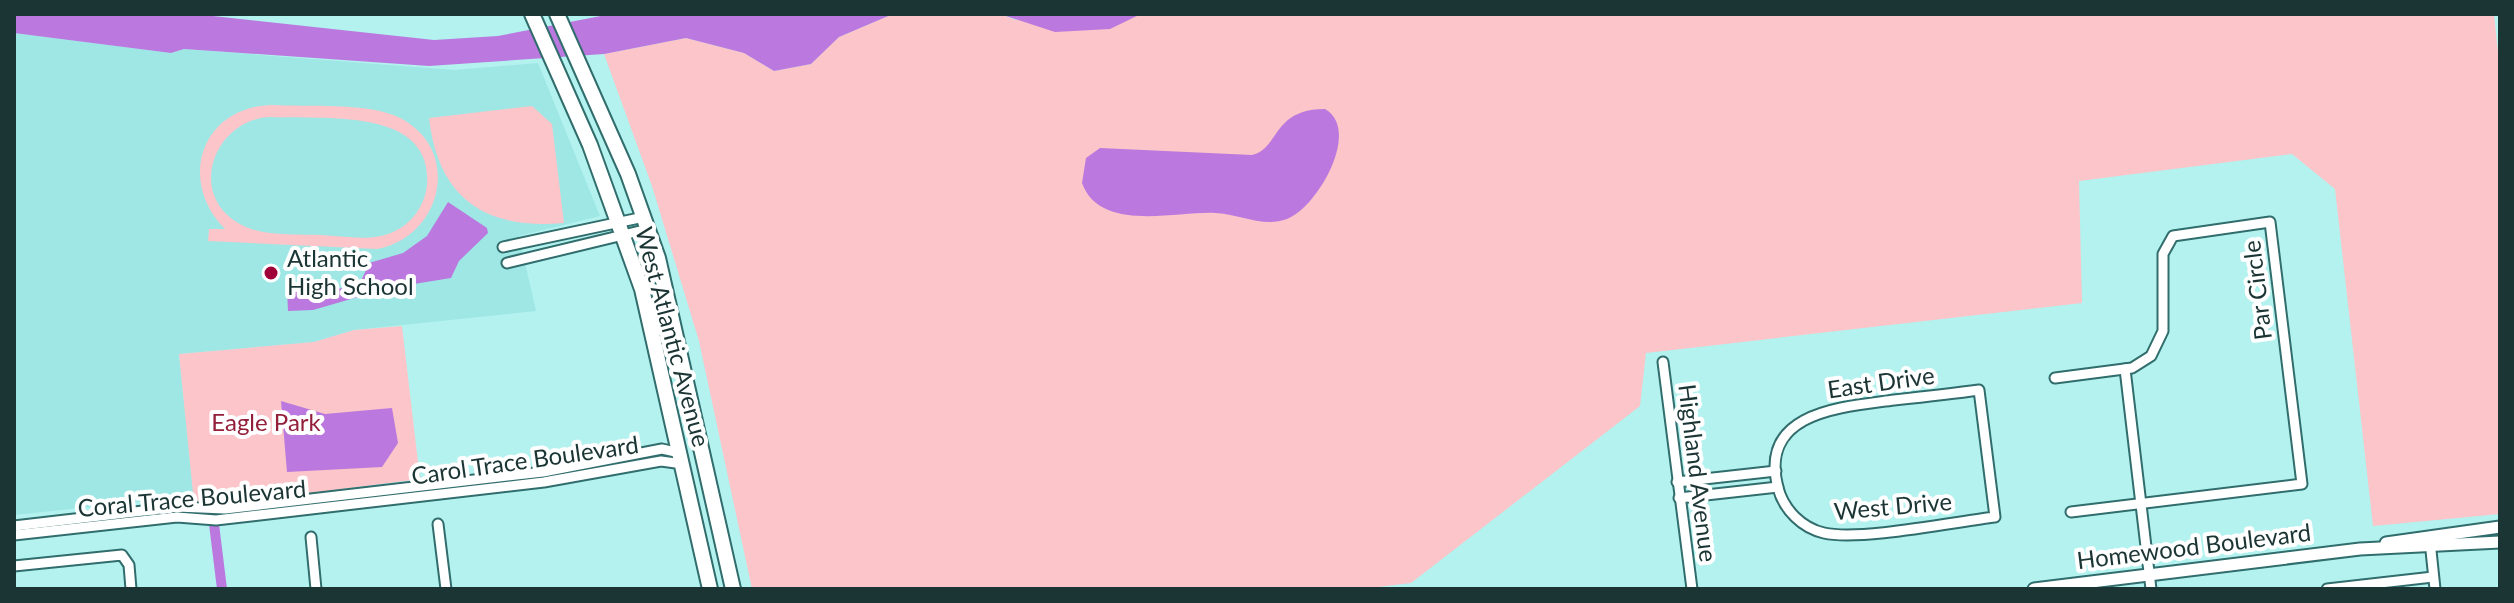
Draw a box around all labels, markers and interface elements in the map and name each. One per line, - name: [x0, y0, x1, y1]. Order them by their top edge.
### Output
- street label: West Atlantic Avenue: [630, 223, 717, 450]
- street label: Par Circle: [2236, 239, 2277, 342]
- place label: Atlantic High School: [287, 243, 414, 300]
- marker: Atlantic High School: [262, 264, 280, 282]
- street label: East Drive: [1825, 360, 1936, 403]
- street label: Highland Avenue: [1673, 382, 1724, 563]
- park label: Eagle Park: [211, 407, 322, 436]
- street label: Carol Trace Boulevard: [409, 429, 640, 490]
- street label: Coral Trace Boulevard: [76, 473, 307, 522]
- street label: West Drive: [1833, 486, 1953, 525]
- street label: Homewood Boulevard: [2075, 517, 2312, 574]

